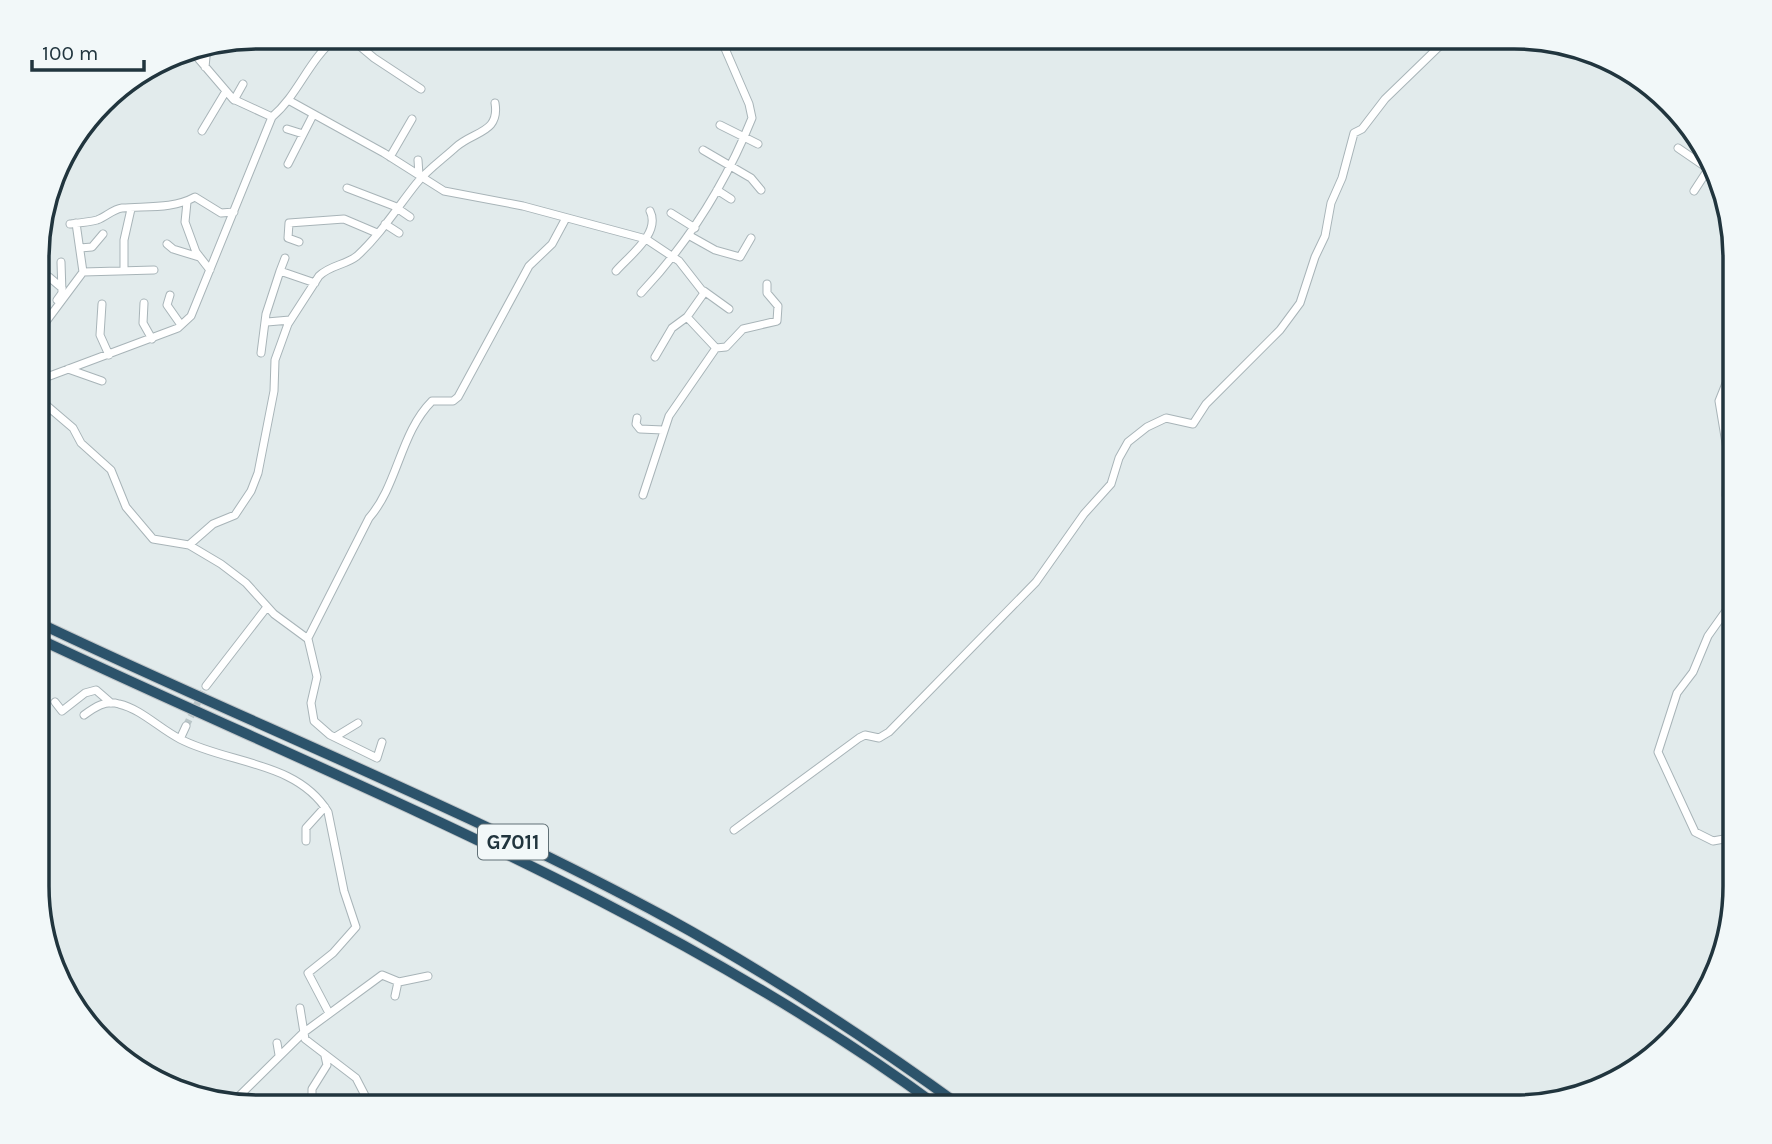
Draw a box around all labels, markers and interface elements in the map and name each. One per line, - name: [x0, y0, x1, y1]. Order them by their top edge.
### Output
- scale bar: [32, 28, 144, 72]
- text: 100 m: [42, 41, 99, 65]
- road number: G7011: [478, 824, 548, 860]

